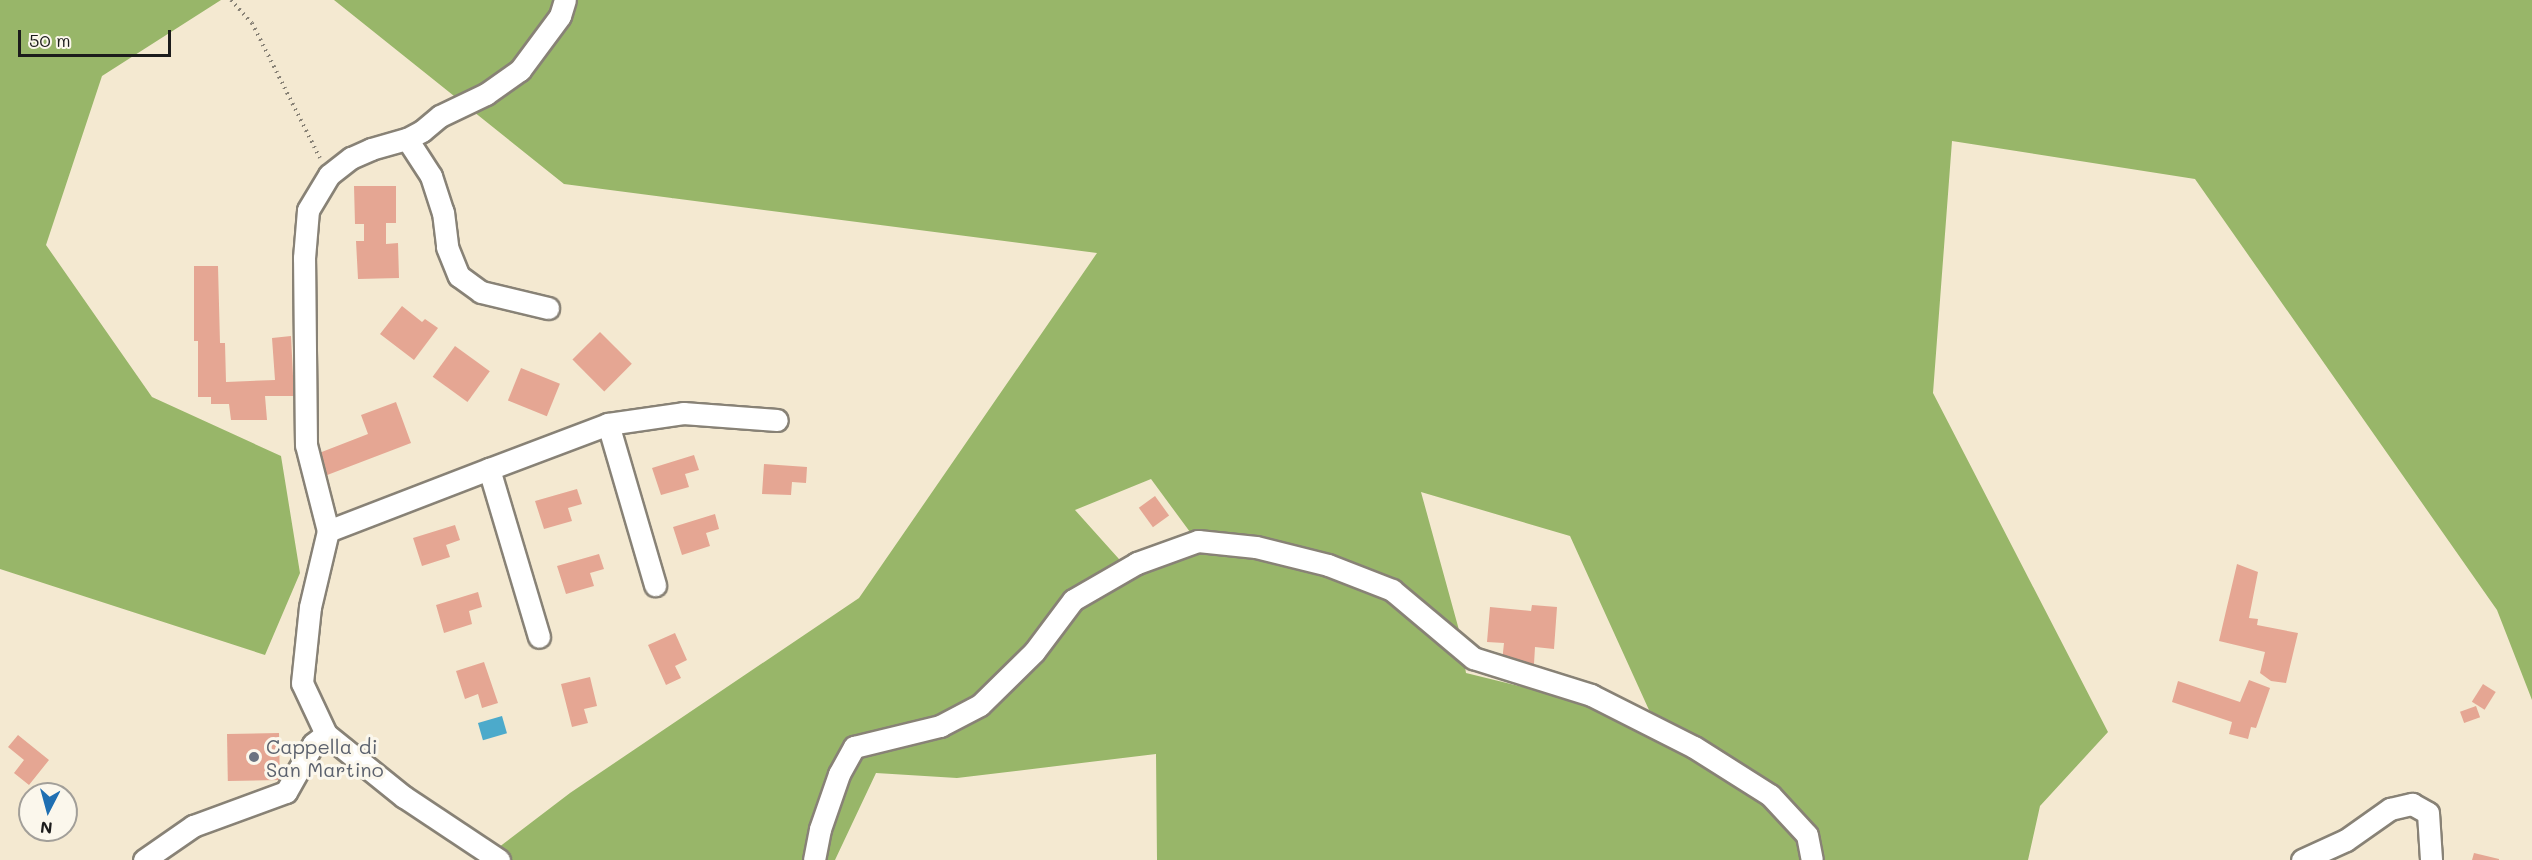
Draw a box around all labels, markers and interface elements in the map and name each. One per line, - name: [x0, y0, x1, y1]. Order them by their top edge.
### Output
- scale bar: [21, 18, 174, 56]
- text: 50 m: [29, 28, 71, 52]
- place label: Cappella di San Martino: [266, 734, 383, 781]
- marker: Cappella di San Martino: [247, 750, 261, 764]
- north arrow: [18, 782, 78, 842]
- text: N: [39, 817, 53, 839]

